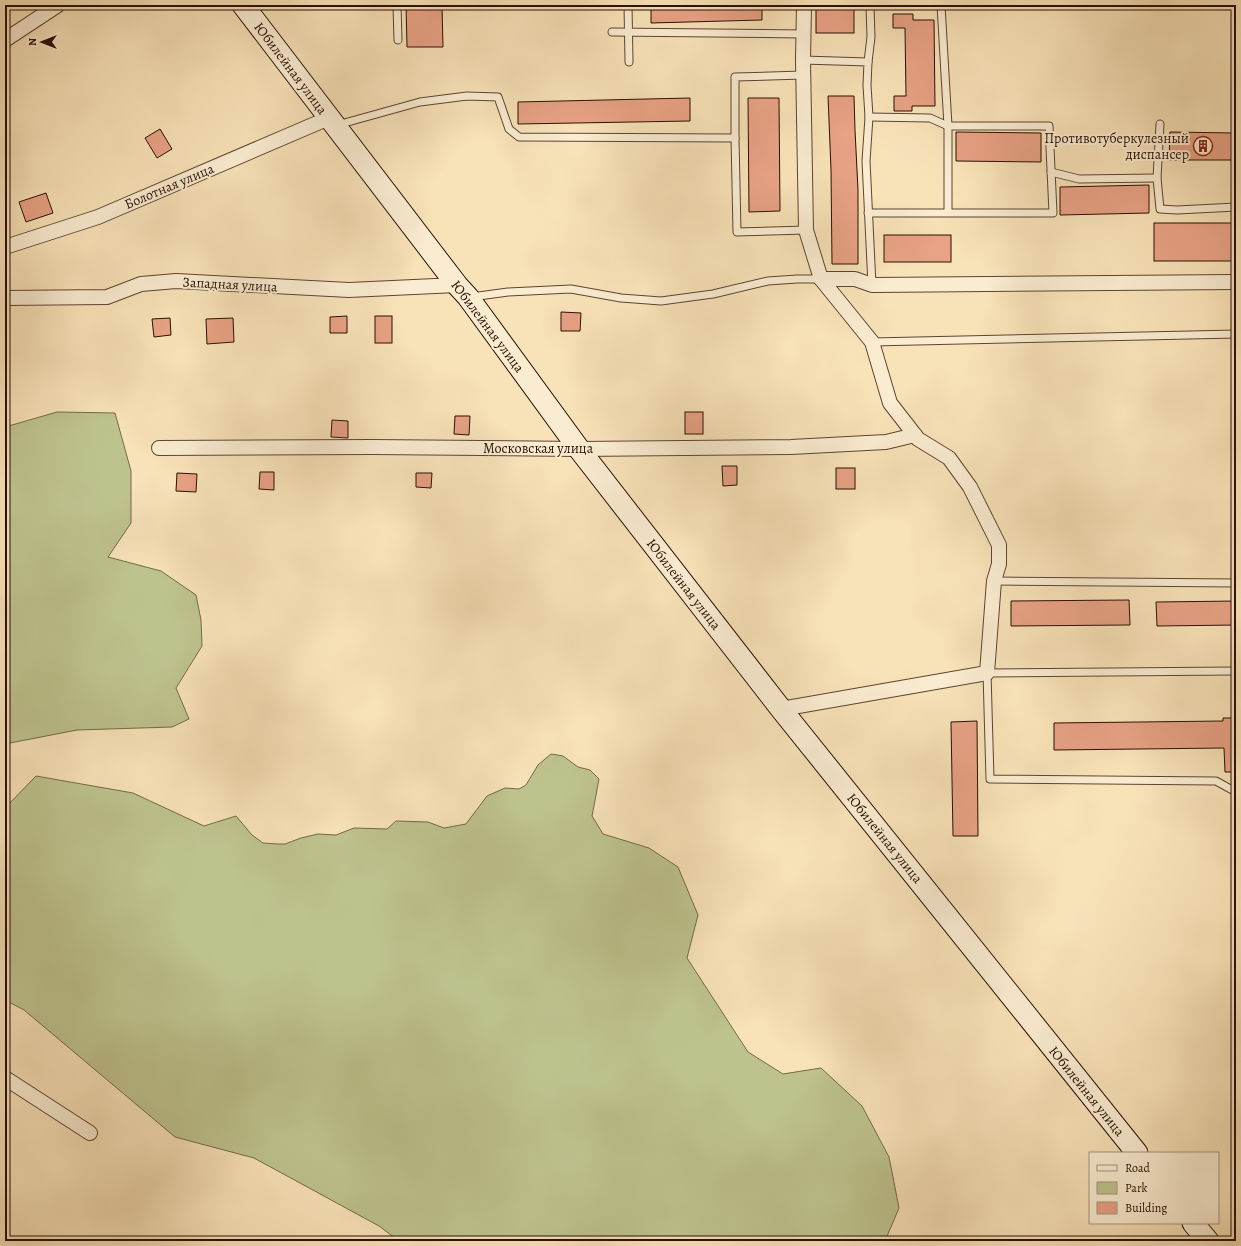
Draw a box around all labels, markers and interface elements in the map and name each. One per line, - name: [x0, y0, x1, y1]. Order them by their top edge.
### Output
- street label: Юбилейная улица: [250, 18, 332, 119]
- north arrow: [22, 22, 62, 62]
- text: N: [25, 38, 40, 46]
- place label: Противотуберкулезный диспансер: [1044, 129, 1189, 164]
- building icon: Противотуберкулезный диспансер: [1192, 135, 1214, 157]
- street label: Болотная улица: [121, 159, 217, 214]
- street label: Западная улица: [182, 273, 278, 297]
- street label: Юбилейная улица: [447, 276, 529, 377]
- street label: Московская улица: [483, 439, 594, 458]
- street label: Юбилейная улица: [642, 535, 726, 634]
- street label: Юбилейная улица: [842, 789, 927, 888]
- street label: Юбилейная улица: [1044, 1042, 1129, 1141]
- legend: [1089, 1152, 1219, 1224]
- text: Road: [1125, 1160, 1151, 1176]
- text: Park: [1125, 1180, 1148, 1196]
- text: Building: [1125, 1200, 1167, 1216]

